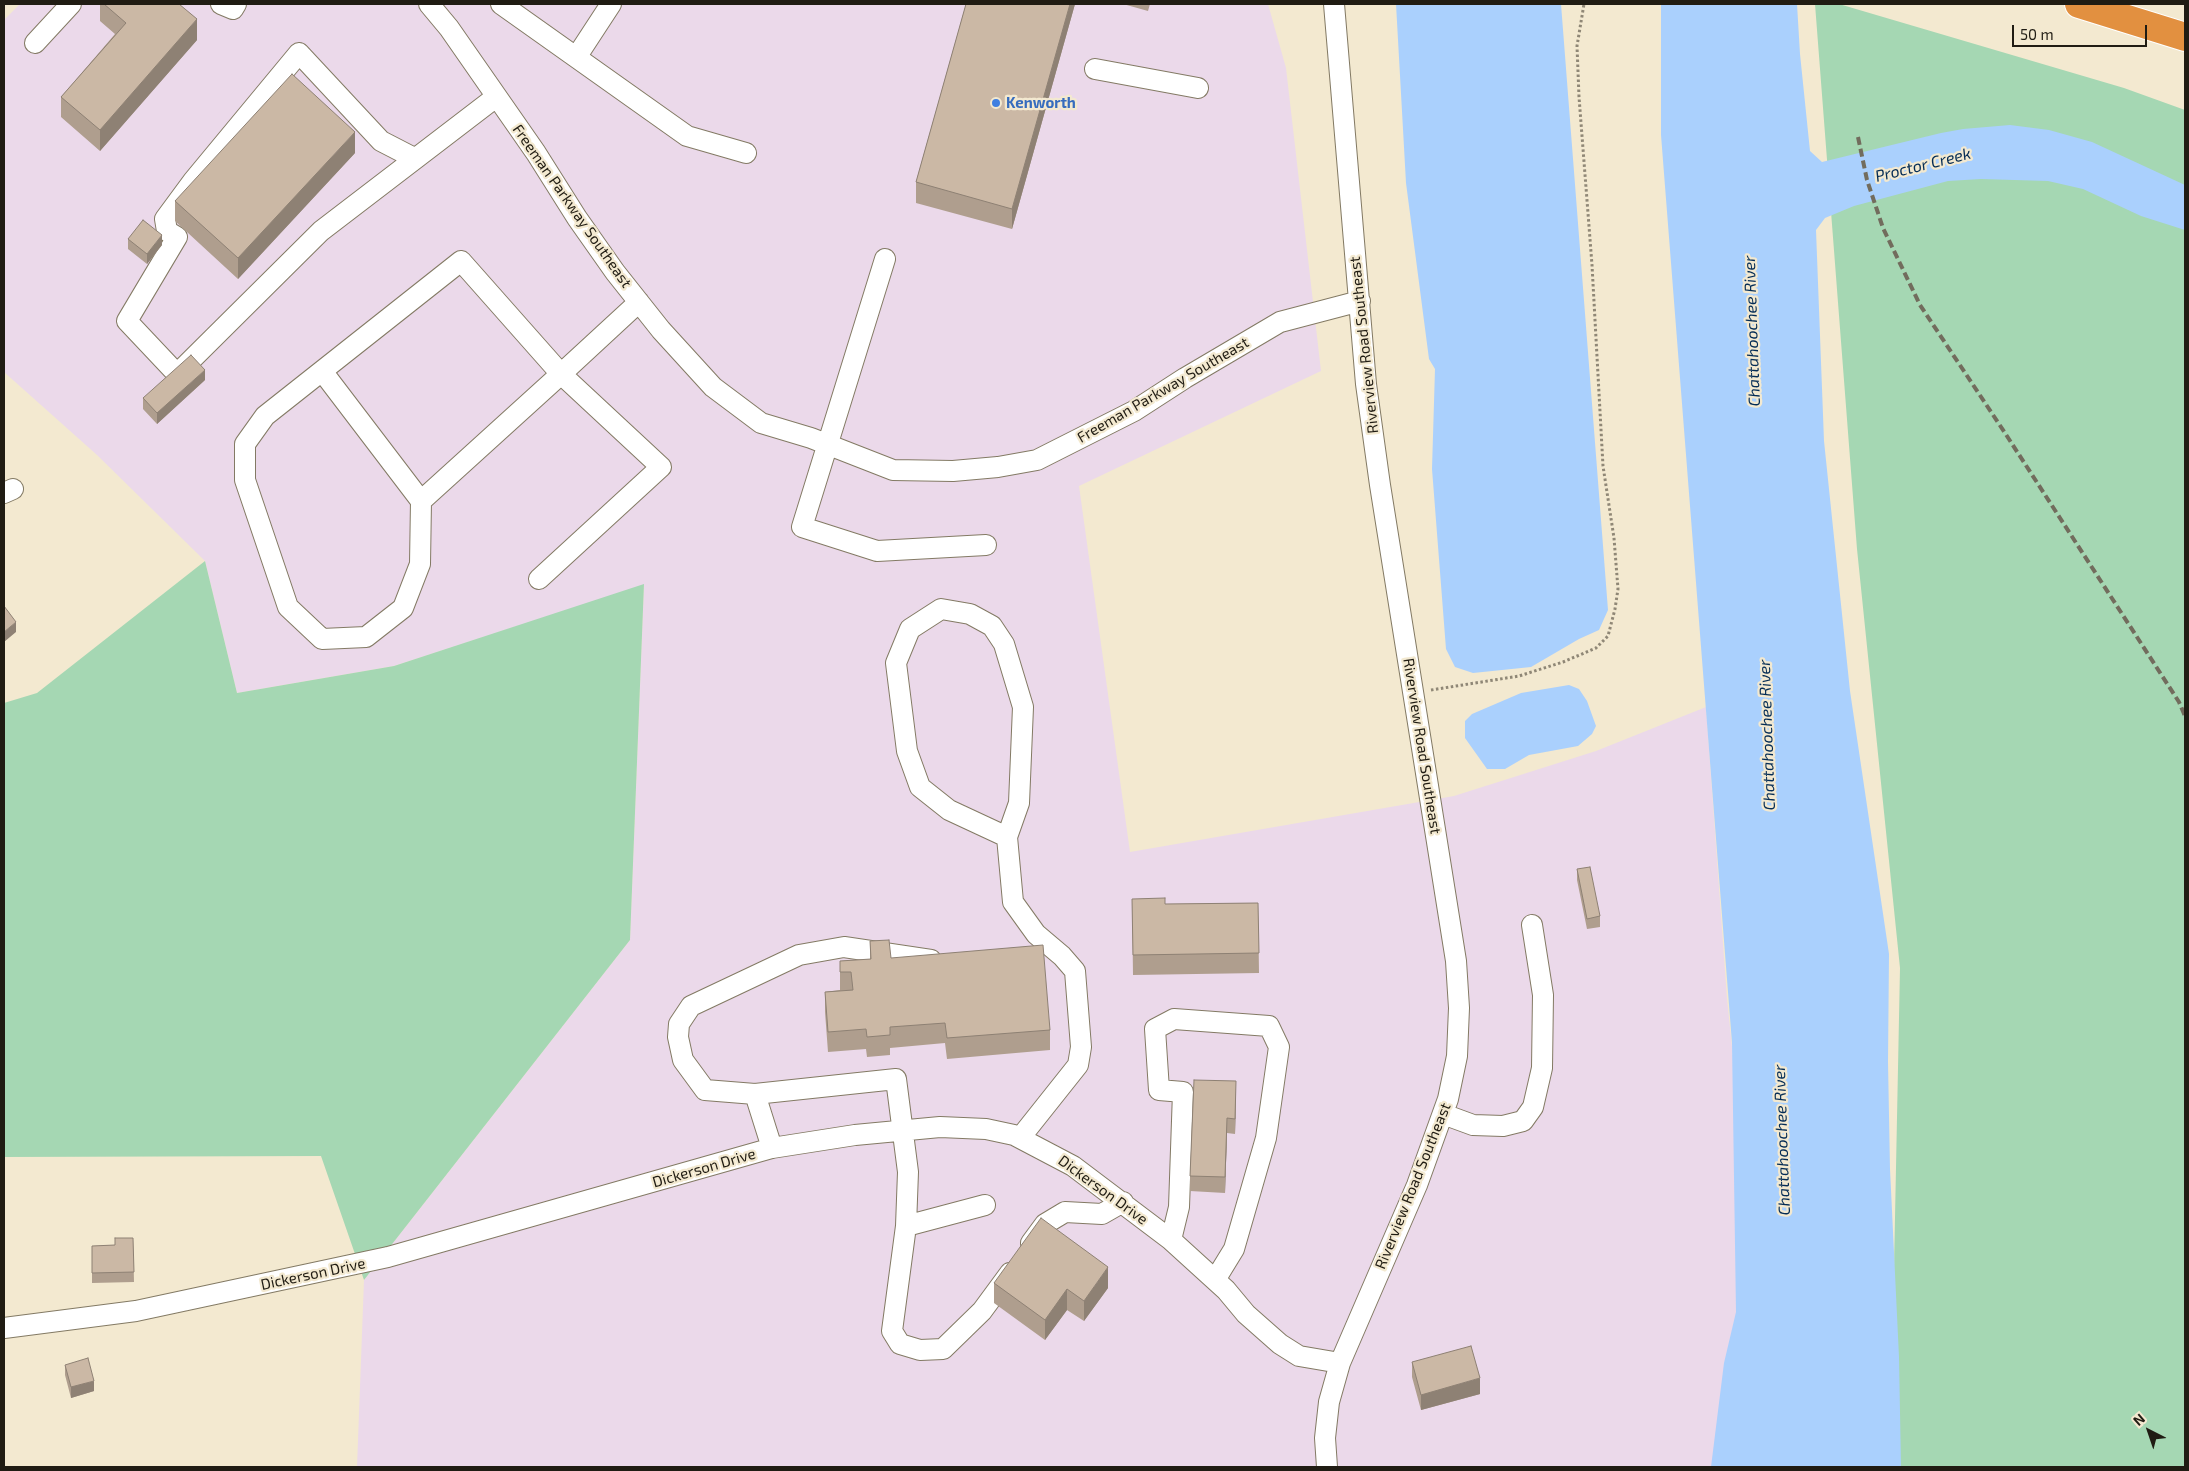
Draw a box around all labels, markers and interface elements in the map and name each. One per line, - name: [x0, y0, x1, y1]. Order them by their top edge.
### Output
- scale bar: [2014, 15, 2149, 47]
- text: 50 m: [2020, 25, 2054, 43]
- place label: Kenworth: [1006, 94, 1076, 112]
- marker: Kenworth: [990, 97, 1002, 109]
- street label: Freeman Parkway Southeast: [509, 121, 635, 291]
- water label: Proctor Creek: [1873, 144, 1973, 186]
- water label: Chattahoochee River: [1740, 255, 1764, 407]
- street label: Riverview Road Southeast: [1346, 256, 1382, 434]
- street label: Freeman Parkway Southeast: [1074, 333, 1252, 447]
- street label: Riverview Road Southeast: [1399, 657, 1445, 835]
- water label: Chattahoochee River: [1755, 659, 1779, 811]
- water label: Chattahoochee River: [1770, 1064, 1794, 1216]
- street label: Riverview Road Southeast: [1371, 1100, 1455, 1272]
- street label: Dickerson Drive: [650, 1145, 758, 1191]
- street label: Dickerson Drive: [1055, 1151, 1151, 1229]
- street label: Dickerson Drive: [259, 1254, 367, 1294]
- north arrow: [2124, 1406, 2174, 1456]
- text: N: [2129, 1410, 2148, 1429]

